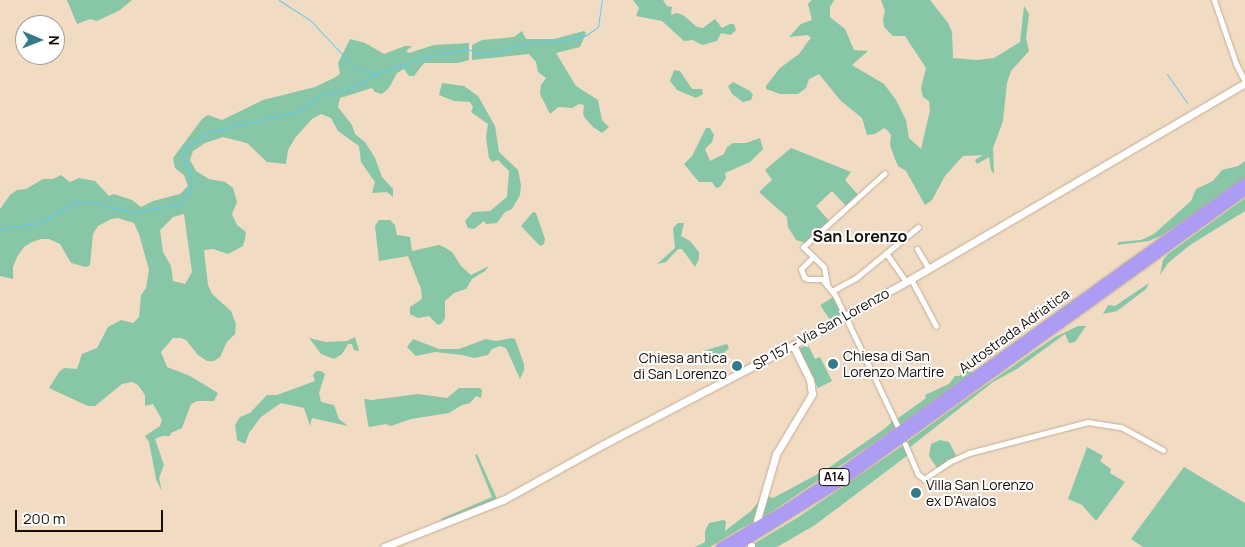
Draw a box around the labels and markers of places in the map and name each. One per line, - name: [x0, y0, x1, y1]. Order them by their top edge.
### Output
- place label: Chiesa di San Lorenzo Martire: [843, 348, 944, 381]
- place label: Chiesa antica di San Lorenzo: [633, 350, 727, 382]
- marker: Chiesa di San Lorenzo Martire: [827, 358, 839, 370]
- marker: Chiesa antica di San Lorenzo: [731, 360, 743, 372]
- place label: Villa San Lorenzo ex D'Avalos: [926, 477, 1034, 510]
- marker: Villa San Lorenzo ex D'Avalos: [910, 487, 922, 499]

